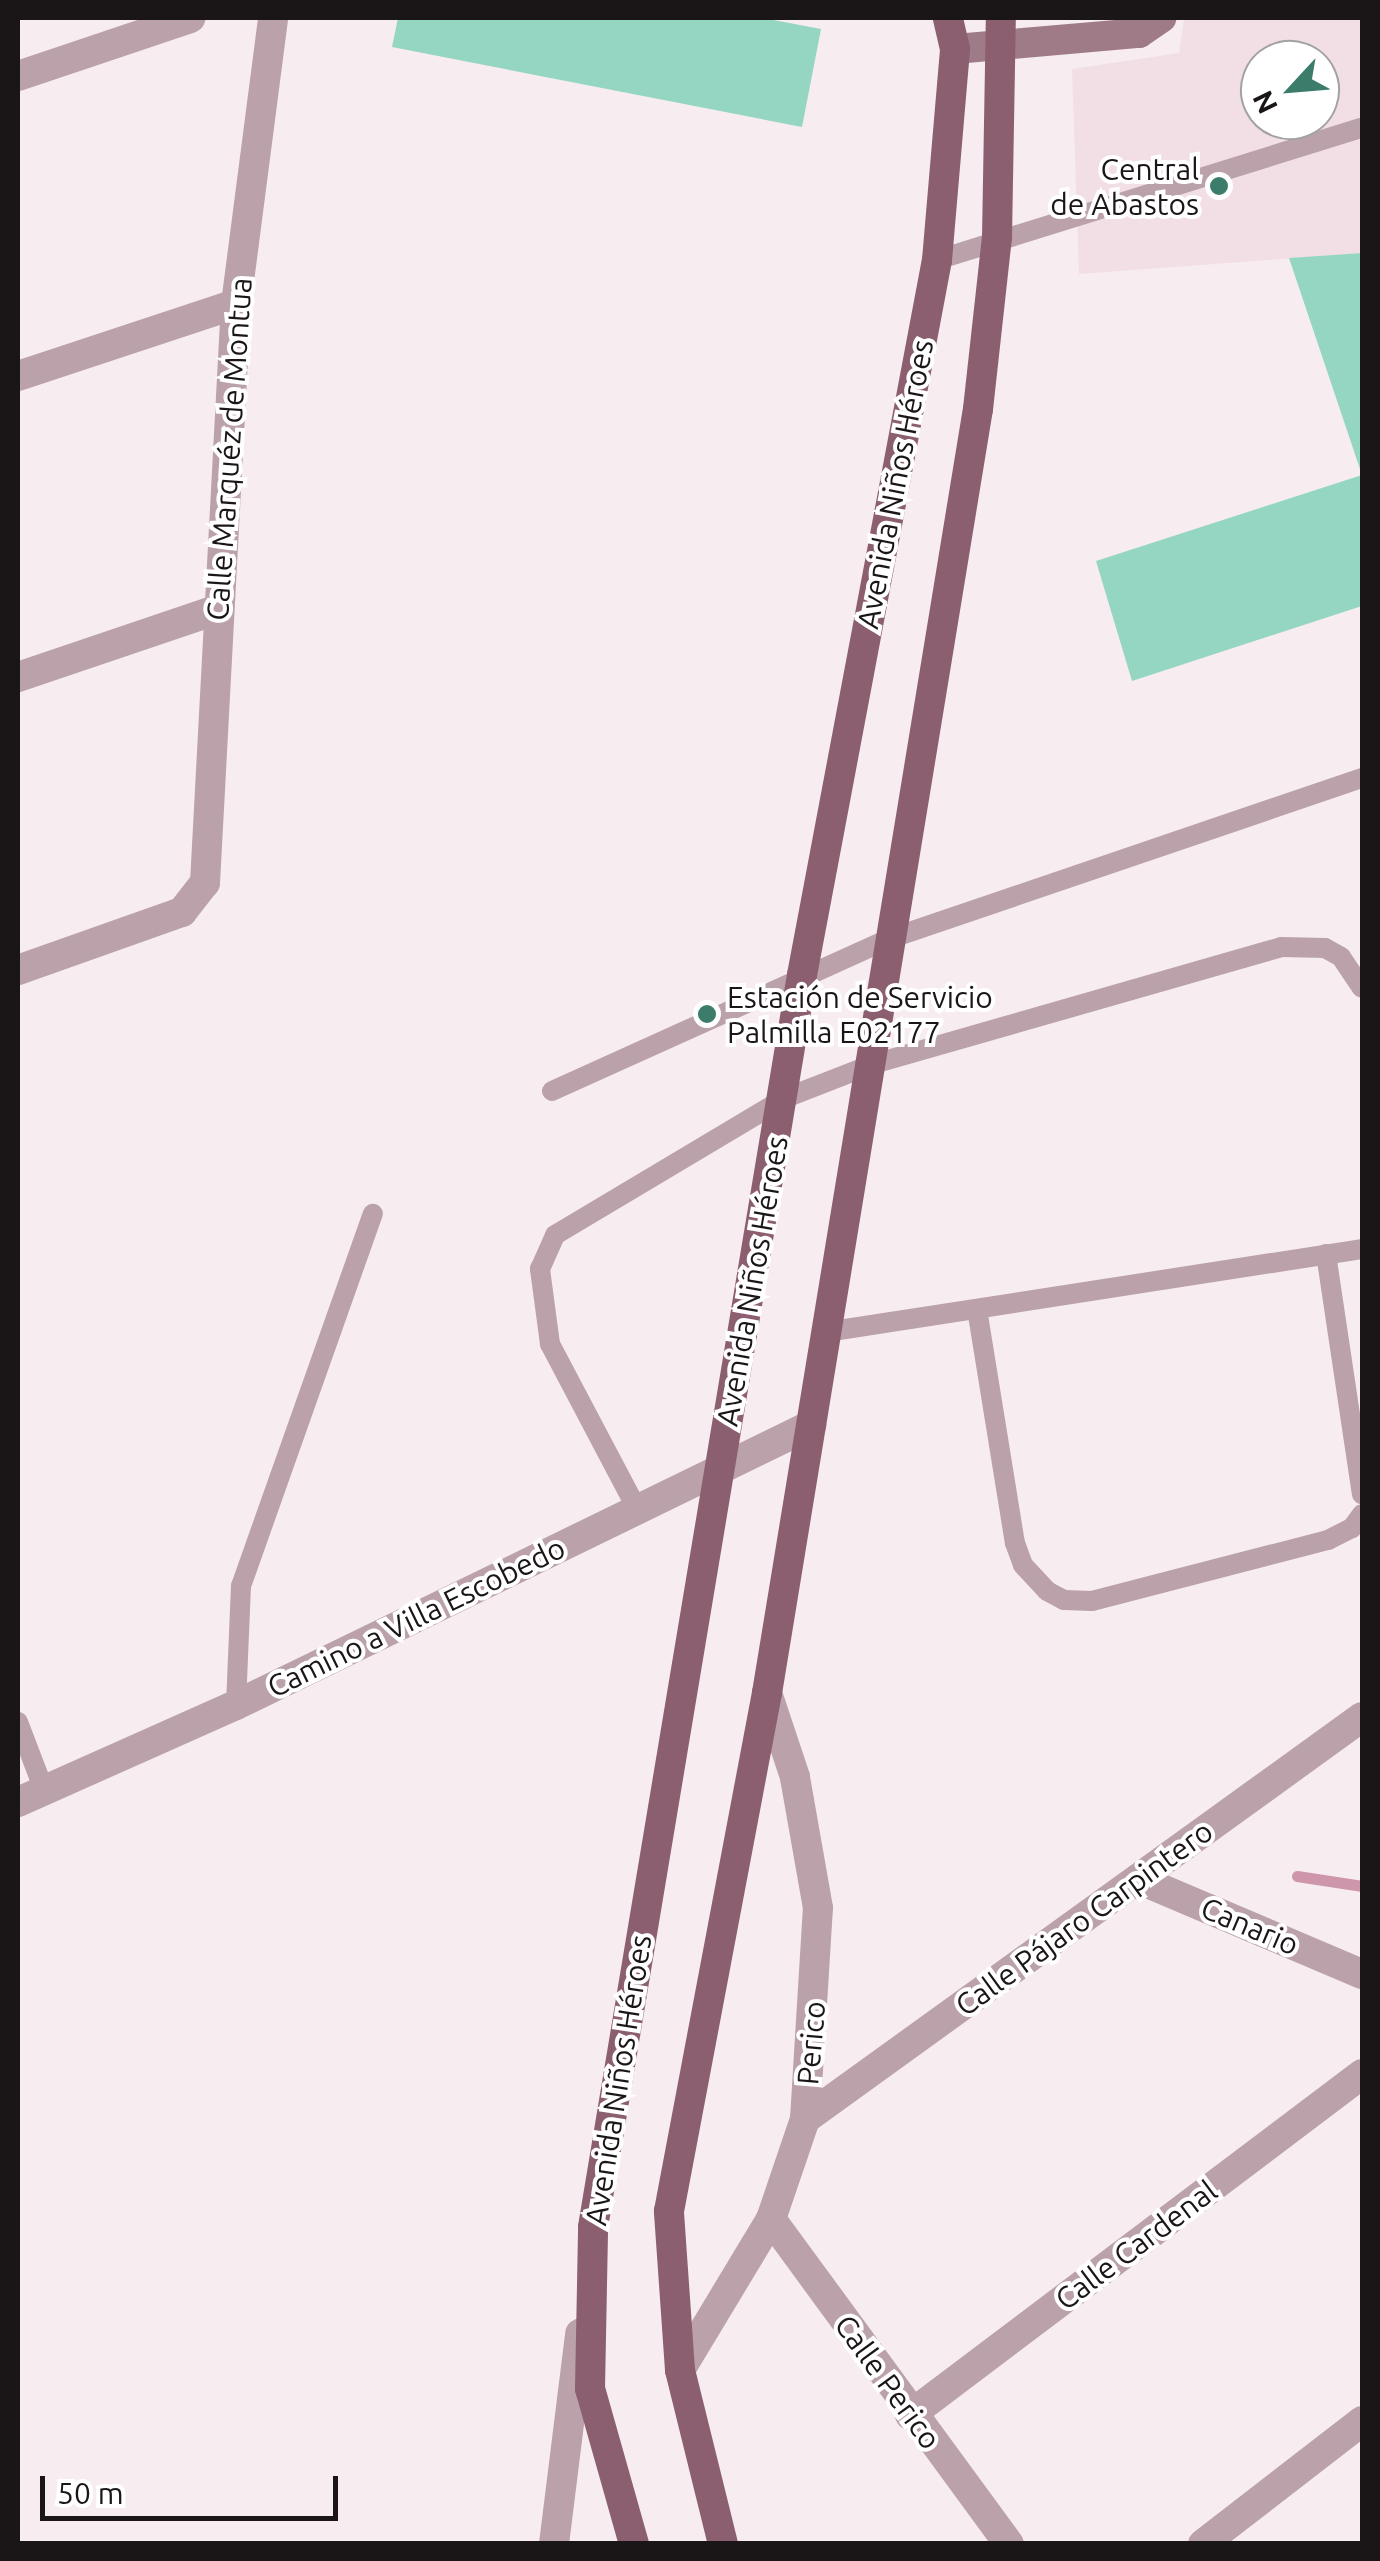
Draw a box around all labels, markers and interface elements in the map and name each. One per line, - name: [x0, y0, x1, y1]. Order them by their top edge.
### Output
- north arrow: [1240, 40, 1340, 140]
- text: N: [1246, 86, 1283, 119]
- place label: Central de Abastos: [1050, 151, 1199, 222]
- marker: Central de Abastos: [1208, 175, 1230, 197]
- street label: Calle Marquéz de Montua: [199, 276, 259, 622]
- street label: Avenida Niños Héroes: [849, 336, 941, 632]
- place label: Estación de Servicio Palmilla E02177: [727, 979, 993, 1050]
- marker: Estación de Servicio Palmilla E02177: [696, 1003, 718, 1025]
- street label: Avenida Niños Héroes: [709, 1133, 795, 1429]
- street label: Camino a Villa Escobedo: [261, 1529, 571, 1705]
- street label: Calle Pájaro Carpintero: [948, 1813, 1220, 2023]
- street label: Canario: [1196, 1889, 1304, 1963]
- street label: Avenida Niños Héroes: [577, 1932, 659, 2228]
- street label: Perico: [789, 2000, 833, 2086]
- street label: Calle Cardenal: [1048, 2173, 1224, 2317]
- street label: Calle Perico: [827, 2308, 949, 2456]
- scale bar: [45, 2456, 342, 2518]
- text: 50 m: [57, 2476, 124, 2510]

